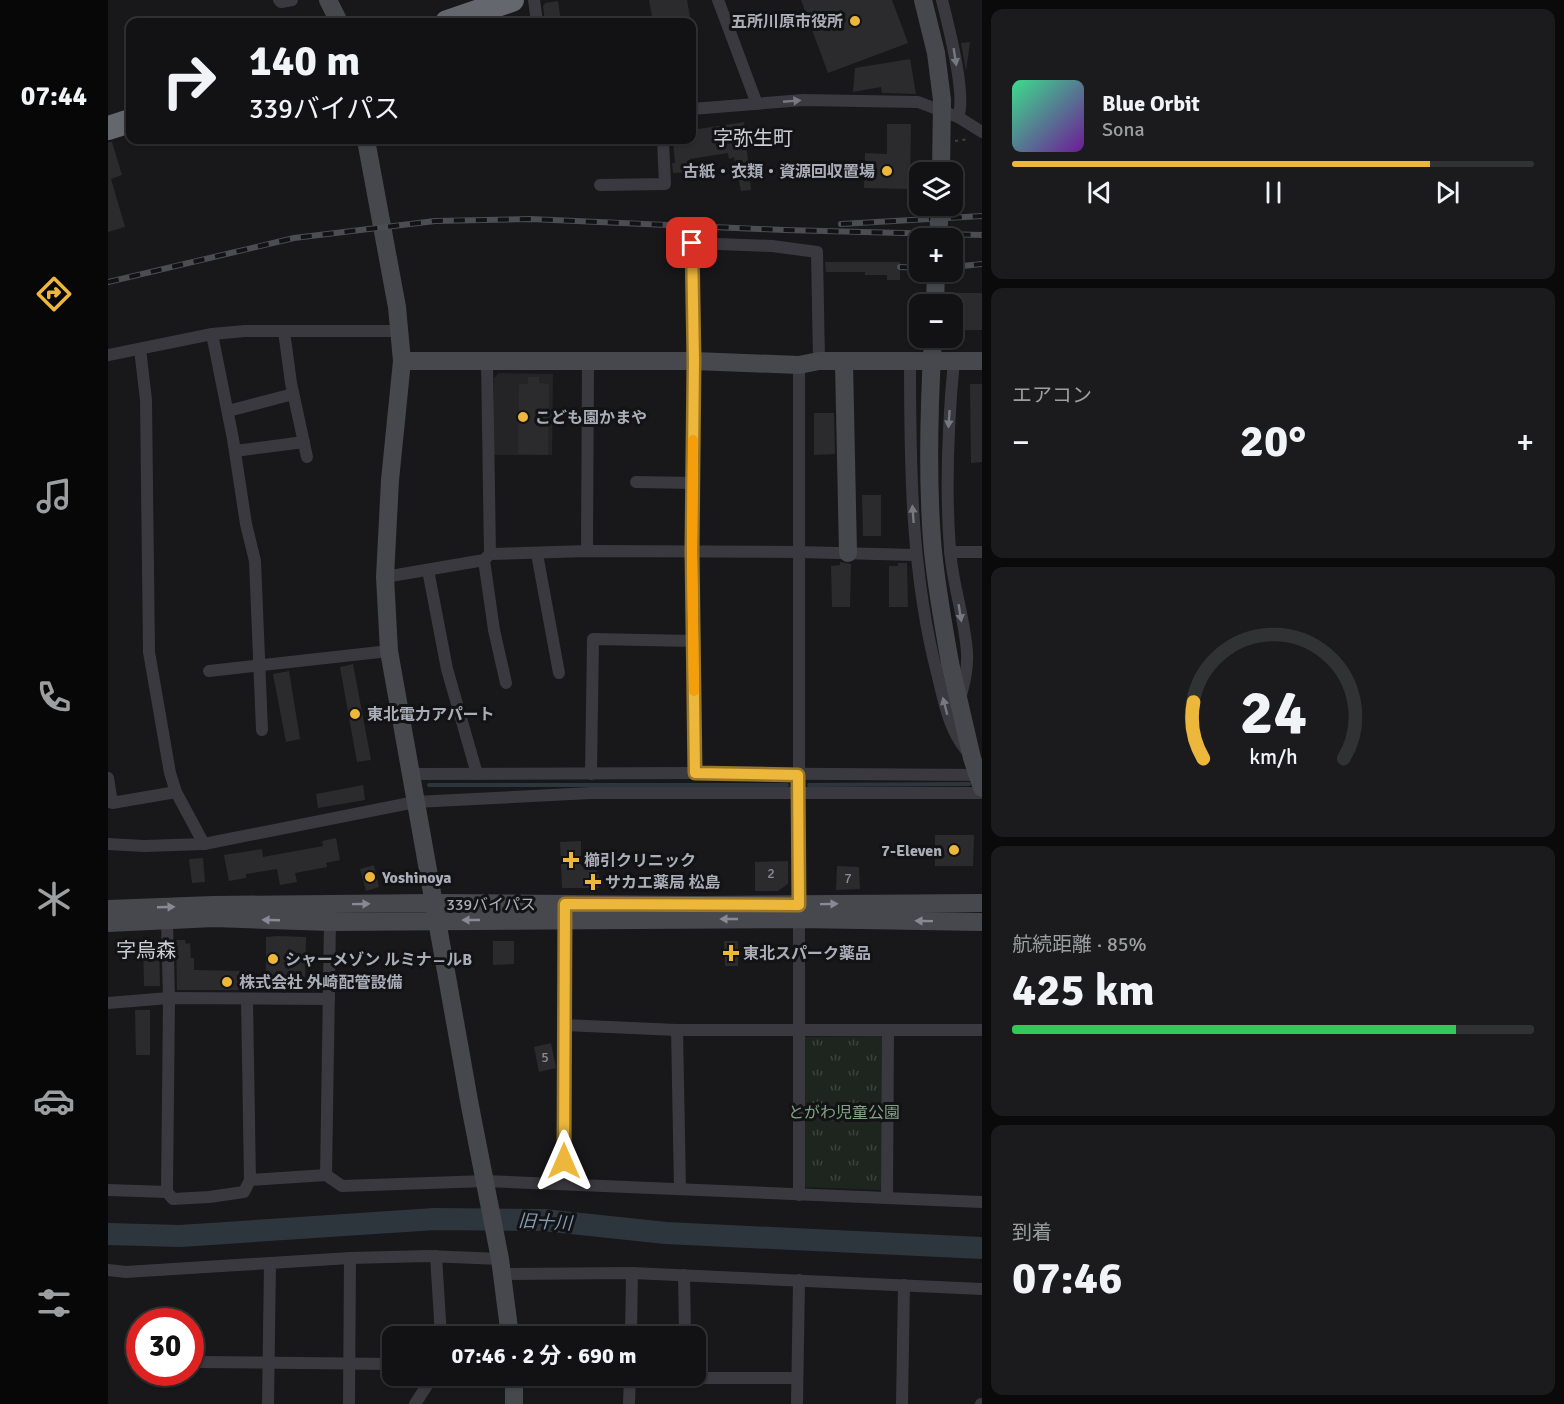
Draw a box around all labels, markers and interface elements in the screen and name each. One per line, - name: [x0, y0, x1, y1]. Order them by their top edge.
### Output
- place label: 五所川原市役所: [731, 12, 843, 32]
- marker: 五所川原市役所: [848, 14, 862, 28]
- text: 140 m: [249, 36, 360, 87]
- icon: right: [150, 42, 228, 120]
- one-way arrow: [950, 48, 959, 67]
- text: 07:44: [21, 80, 87, 113]
- text: Blue Orbit: [1102, 90, 1200, 117]
- text: 339バイパス: [249, 93, 400, 126]
- one-way arrow: [782, 96, 801, 106]
- text: Sona: [1102, 117, 1145, 142]
- district label: 字弥生町: [713, 126, 793, 151]
- place label: 古紙・衣類・資源回収置場: [683, 162, 875, 182]
- map controls: [909, 162, 963, 348]
- button: layers: [909, 162, 963, 216]
- marker: 古紙・衣類・資源回収置場: [880, 164, 894, 178]
- icon: previous: [1083, 176, 1116, 209]
- icon: pause: [1257, 176, 1290, 209]
- icon: next: [1431, 176, 1464, 209]
- pin: [666, 217, 717, 268]
- icon: arrive: [675, 226, 708, 259]
- button: +: [909, 228, 963, 282]
- icon: directions: [33, 273, 75, 315]
- button: −: [909, 294, 963, 348]
- text: エアコン: [1012, 383, 1092, 408]
- place label: こども園かまや: [535, 408, 647, 428]
- one-way arrow: [944, 409, 954, 428]
- marker: こども園かまや: [516, 410, 530, 424]
- text: 20°: [1240, 414, 1306, 469]
- text: −: [1012, 422, 1030, 463]
- text: +: [1516, 422, 1534, 463]
- icon: music: [33, 475, 75, 517]
- one-way arrow: [908, 505, 918, 524]
- one-way arrow: [956, 603, 965, 622]
- text: 24: [1239, 674, 1307, 751]
- icon: phone: [33, 676, 75, 718]
- one-way arrow: [940, 697, 950, 715]
- place label: 東北電力アパート: [367, 705, 495, 725]
- marker: 東北電力アパート: [348, 707, 362, 721]
- text: km/h: [1249, 744, 1297, 770]
- place label: 7-Eleven: [881, 841, 942, 861]
- marker: 7-Eleven: [947, 843, 961, 857]
- marker: 櫛引クリニック: [562, 851, 580, 869]
- place label: 櫛引クリニック: [584, 851, 696, 871]
- house number: 2: [767, 865, 775, 882]
- place label: Yoshinoya: [381, 868, 451, 888]
- marker: Yoshinoya: [363, 870, 377, 884]
- house number: 7: [844, 870, 852, 887]
- place label: サカエ薬局 松島: [605, 873, 721, 893]
- marker: サカエ薬局 松島: [586, 875, 600, 889]
- icon: climate: [33, 878, 75, 920]
- street label: 339バイパス: [446, 895, 536, 915]
- one-way arrow: [352, 900, 371, 909]
- one-way arrow: [820, 900, 839, 909]
- one-way arrow: [157, 902, 176, 912]
- one-way arrow: [719, 914, 738, 924]
- one-way arrow: [461, 915, 480, 925]
- one-way arrow: [262, 916, 281, 925]
- one-way arrow: [914, 916, 933, 926]
- text: 航続距離 · 85%: [1012, 932, 1147, 957]
- district label: 字烏森: [116, 938, 176, 963]
- place label: 東北スパーク薬品: [743, 944, 871, 964]
- marker: 東北スパーク薬品: [724, 946, 738, 960]
- place label: シャーメゾン ルミナ―ルB: [285, 950, 472, 970]
- marker: シャーメゾン ルミナ―ルB: [266, 952, 280, 966]
- text: 425 km: [1012, 963, 1155, 1018]
- place label: 株式会社 外崎配管設備: [239, 973, 403, 993]
- marker: 株式会社 外崎配管設備: [220, 975, 234, 989]
- house number: 5: [541, 1049, 549, 1066]
- icon: car: [33, 1080, 75, 1122]
- park label: とがわ児童公園: [788, 1103, 900, 1123]
- position arrow: [532, 1129, 596, 1193]
- water label: 旧十川: [517, 1210, 575, 1235]
- text: 到着: [1012, 1220, 1052, 1245]
- text: 07:46: [1012, 1251, 1122, 1306]
- icon: filters: [33, 1282, 75, 1324]
- speed limit sign: 30: [126, 1308, 204, 1386]
- text: 07:46 · 2 分 · 690 m: [452, 1342, 636, 1369]

